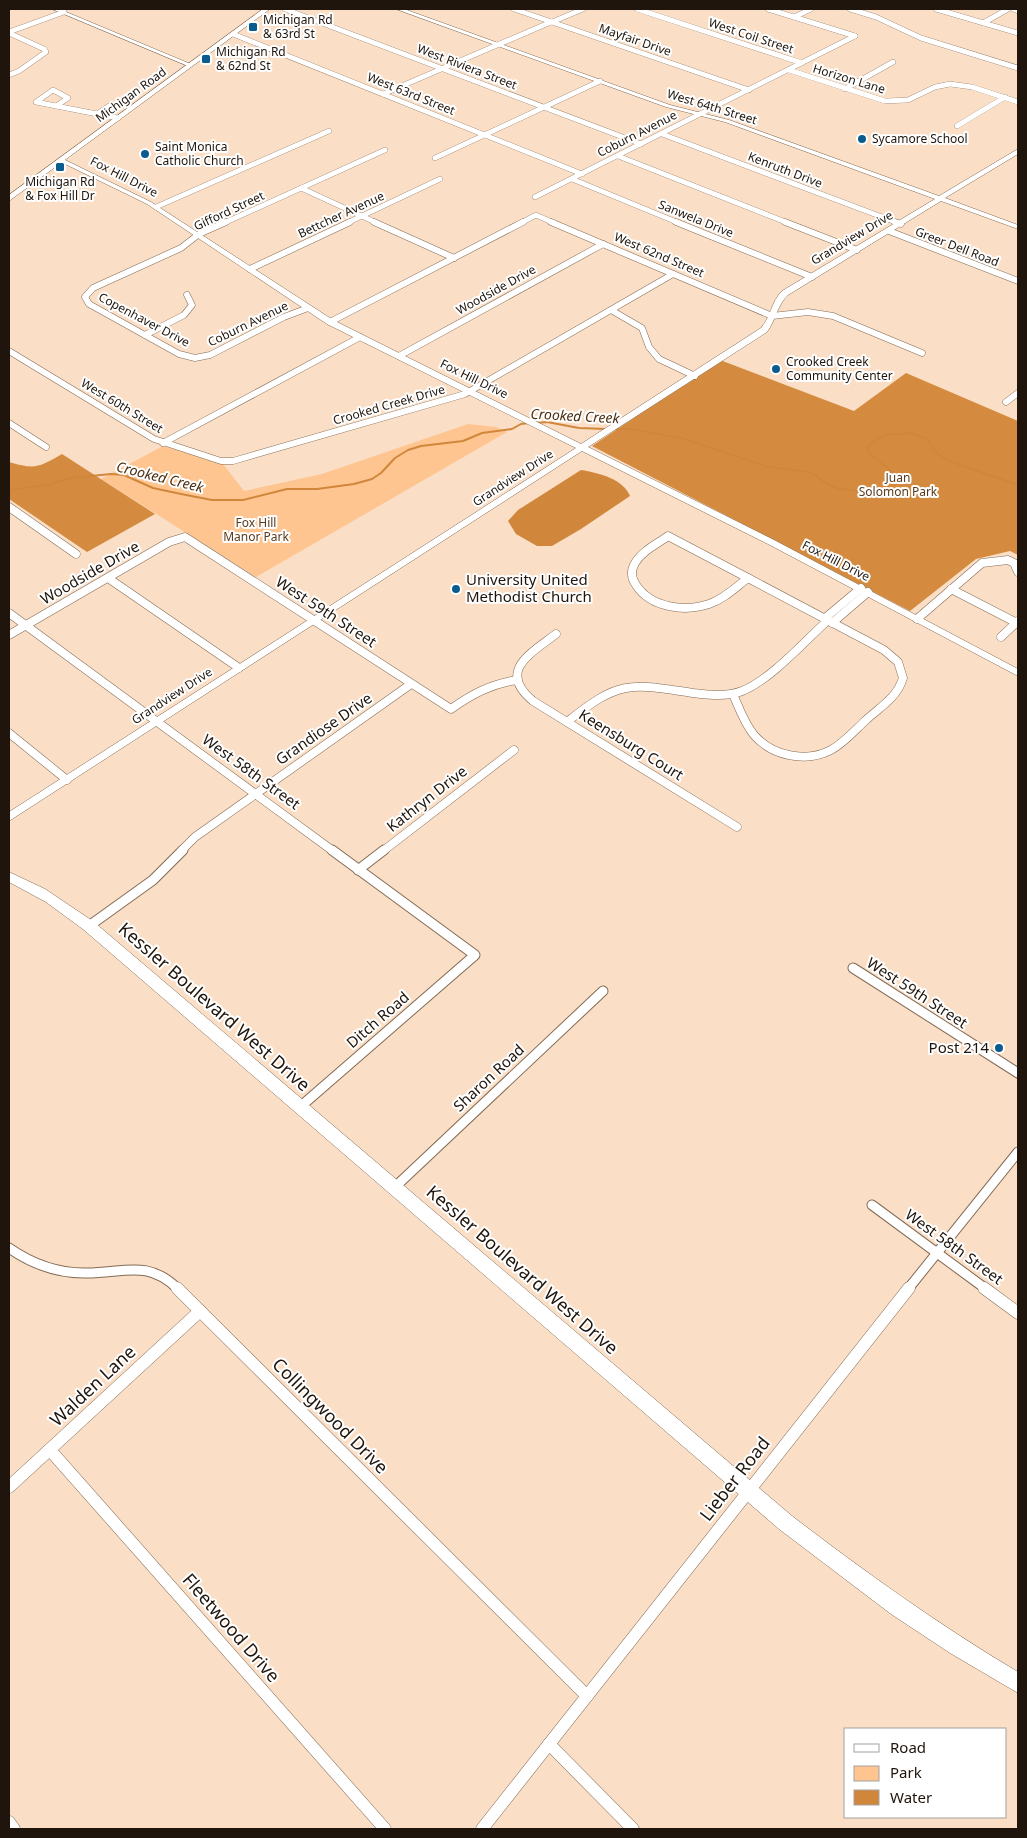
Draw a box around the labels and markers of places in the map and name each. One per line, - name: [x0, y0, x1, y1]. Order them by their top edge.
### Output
- place label: Michigan Rd & 63rd St: [263, 11, 333, 42]
- marker: Michigan Rd & 63rd St: [247, 21, 259, 33]
- place label: Michigan Rd & 62nd St: [216, 43, 286, 74]
- marker: Michigan Rd & 62nd St: [200, 53, 212, 65]
- place label: Sycamore School: [872, 130, 968, 147]
- marker: Sycamore School: [856, 133, 868, 145]
- place label: Saint Monica Catholic Church: [155, 138, 244, 169]
- marker: Saint Monica Catholic Church: [139, 148, 151, 160]
- marker: Michigan Rd & Fox Hill Dr: [54, 161, 66, 173]
- place label: Michigan Rd & Fox Hill Dr: [25, 173, 95, 204]
- place label: Crooked Creek Community Center: [786, 353, 893, 384]
- marker: Crooked Creek Community Center: [770, 363, 782, 375]
- place label: University United Methodist Church: [466, 569, 592, 606]
- marker: University United Methodist Church: [450, 583, 462, 595]
- place label: Post 214: [929, 1037, 989, 1057]
- marker: Post 214: [993, 1042, 1005, 1054]

